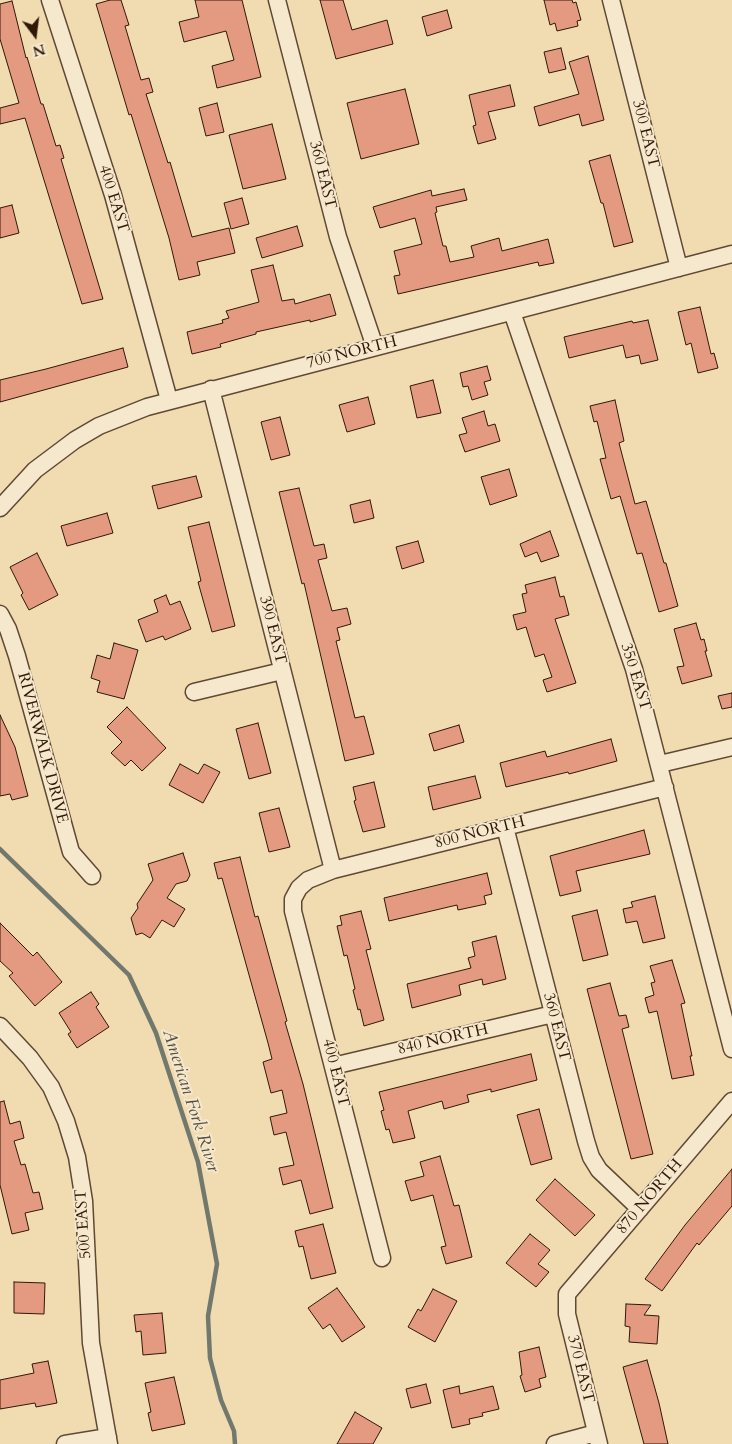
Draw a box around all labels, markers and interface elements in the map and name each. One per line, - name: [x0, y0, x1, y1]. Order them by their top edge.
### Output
- north arrow: [10, 10, 60, 60]
- text: N: [31, 39, 47, 61]
- street label: 300 EAST: [627, 98, 663, 170]
- street label: 360 EAST: [304, 139, 340, 211]
- street label: 400 EAST: [94, 163, 132, 235]
- street label: 700 NORTH: [305, 332, 399, 374]
- street label: 390 EAST: [254, 594, 290, 666]
- street label: 350 EAST: [616, 641, 654, 713]
- street label: RIVERWALK DRIVE: [13, 670, 71, 826]
- street label: 800 NORTH: [433, 812, 527, 854]
- street label: 360 EAST: [538, 991, 574, 1063]
- street label: 840 NORTH: [396, 1020, 490, 1060]
- water label: American Fork River: [157, 1027, 223, 1175]
- street label: 400 EAST: [317, 1037, 353, 1109]
- street label: 870 NORTH: [613, 1155, 687, 1239]
- street label: 500 EAST: [72, 1188, 96, 1260]
- street label: 370 EAST: [562, 1333, 598, 1405]

